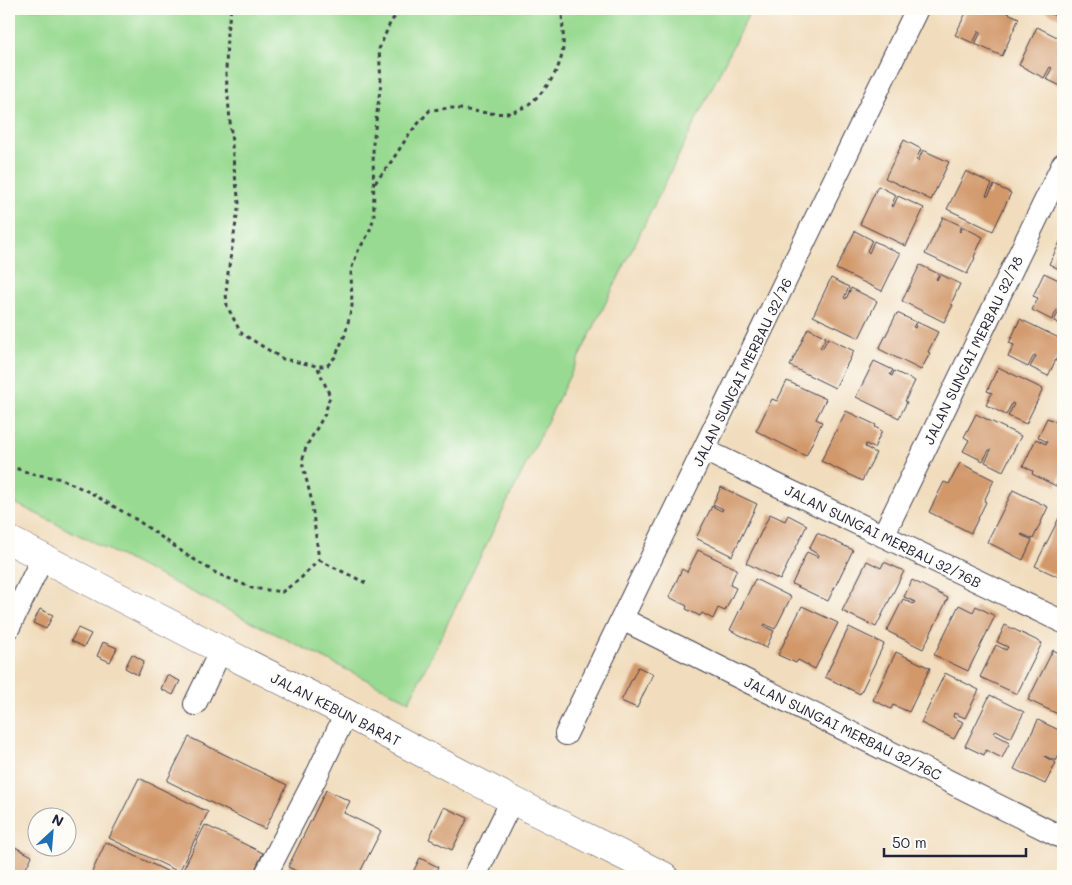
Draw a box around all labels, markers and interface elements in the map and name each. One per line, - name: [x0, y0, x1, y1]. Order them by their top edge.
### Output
- street label: JALAN SUNGAI MERBAU 32/78: [919, 253, 1027, 447]
- street label: JALAN SUNGAI MERBAU 32/76: [688, 275, 796, 469]
- street label: JALAN SUNGAI MERBAU 32/76B: [782, 480, 984, 592]
- street label: JALAN KEBUN BARAT: [268, 668, 404, 750]
- street label: JALAN SUNGAI MERBAU 32/76C: [741, 672, 945, 784]
- north arrow: [28, 808, 78, 858]
- text: N: [49, 809, 67, 831]
- scale bar: [884, 825, 1027, 857]
- text: 50 m: [892, 832, 927, 852]

